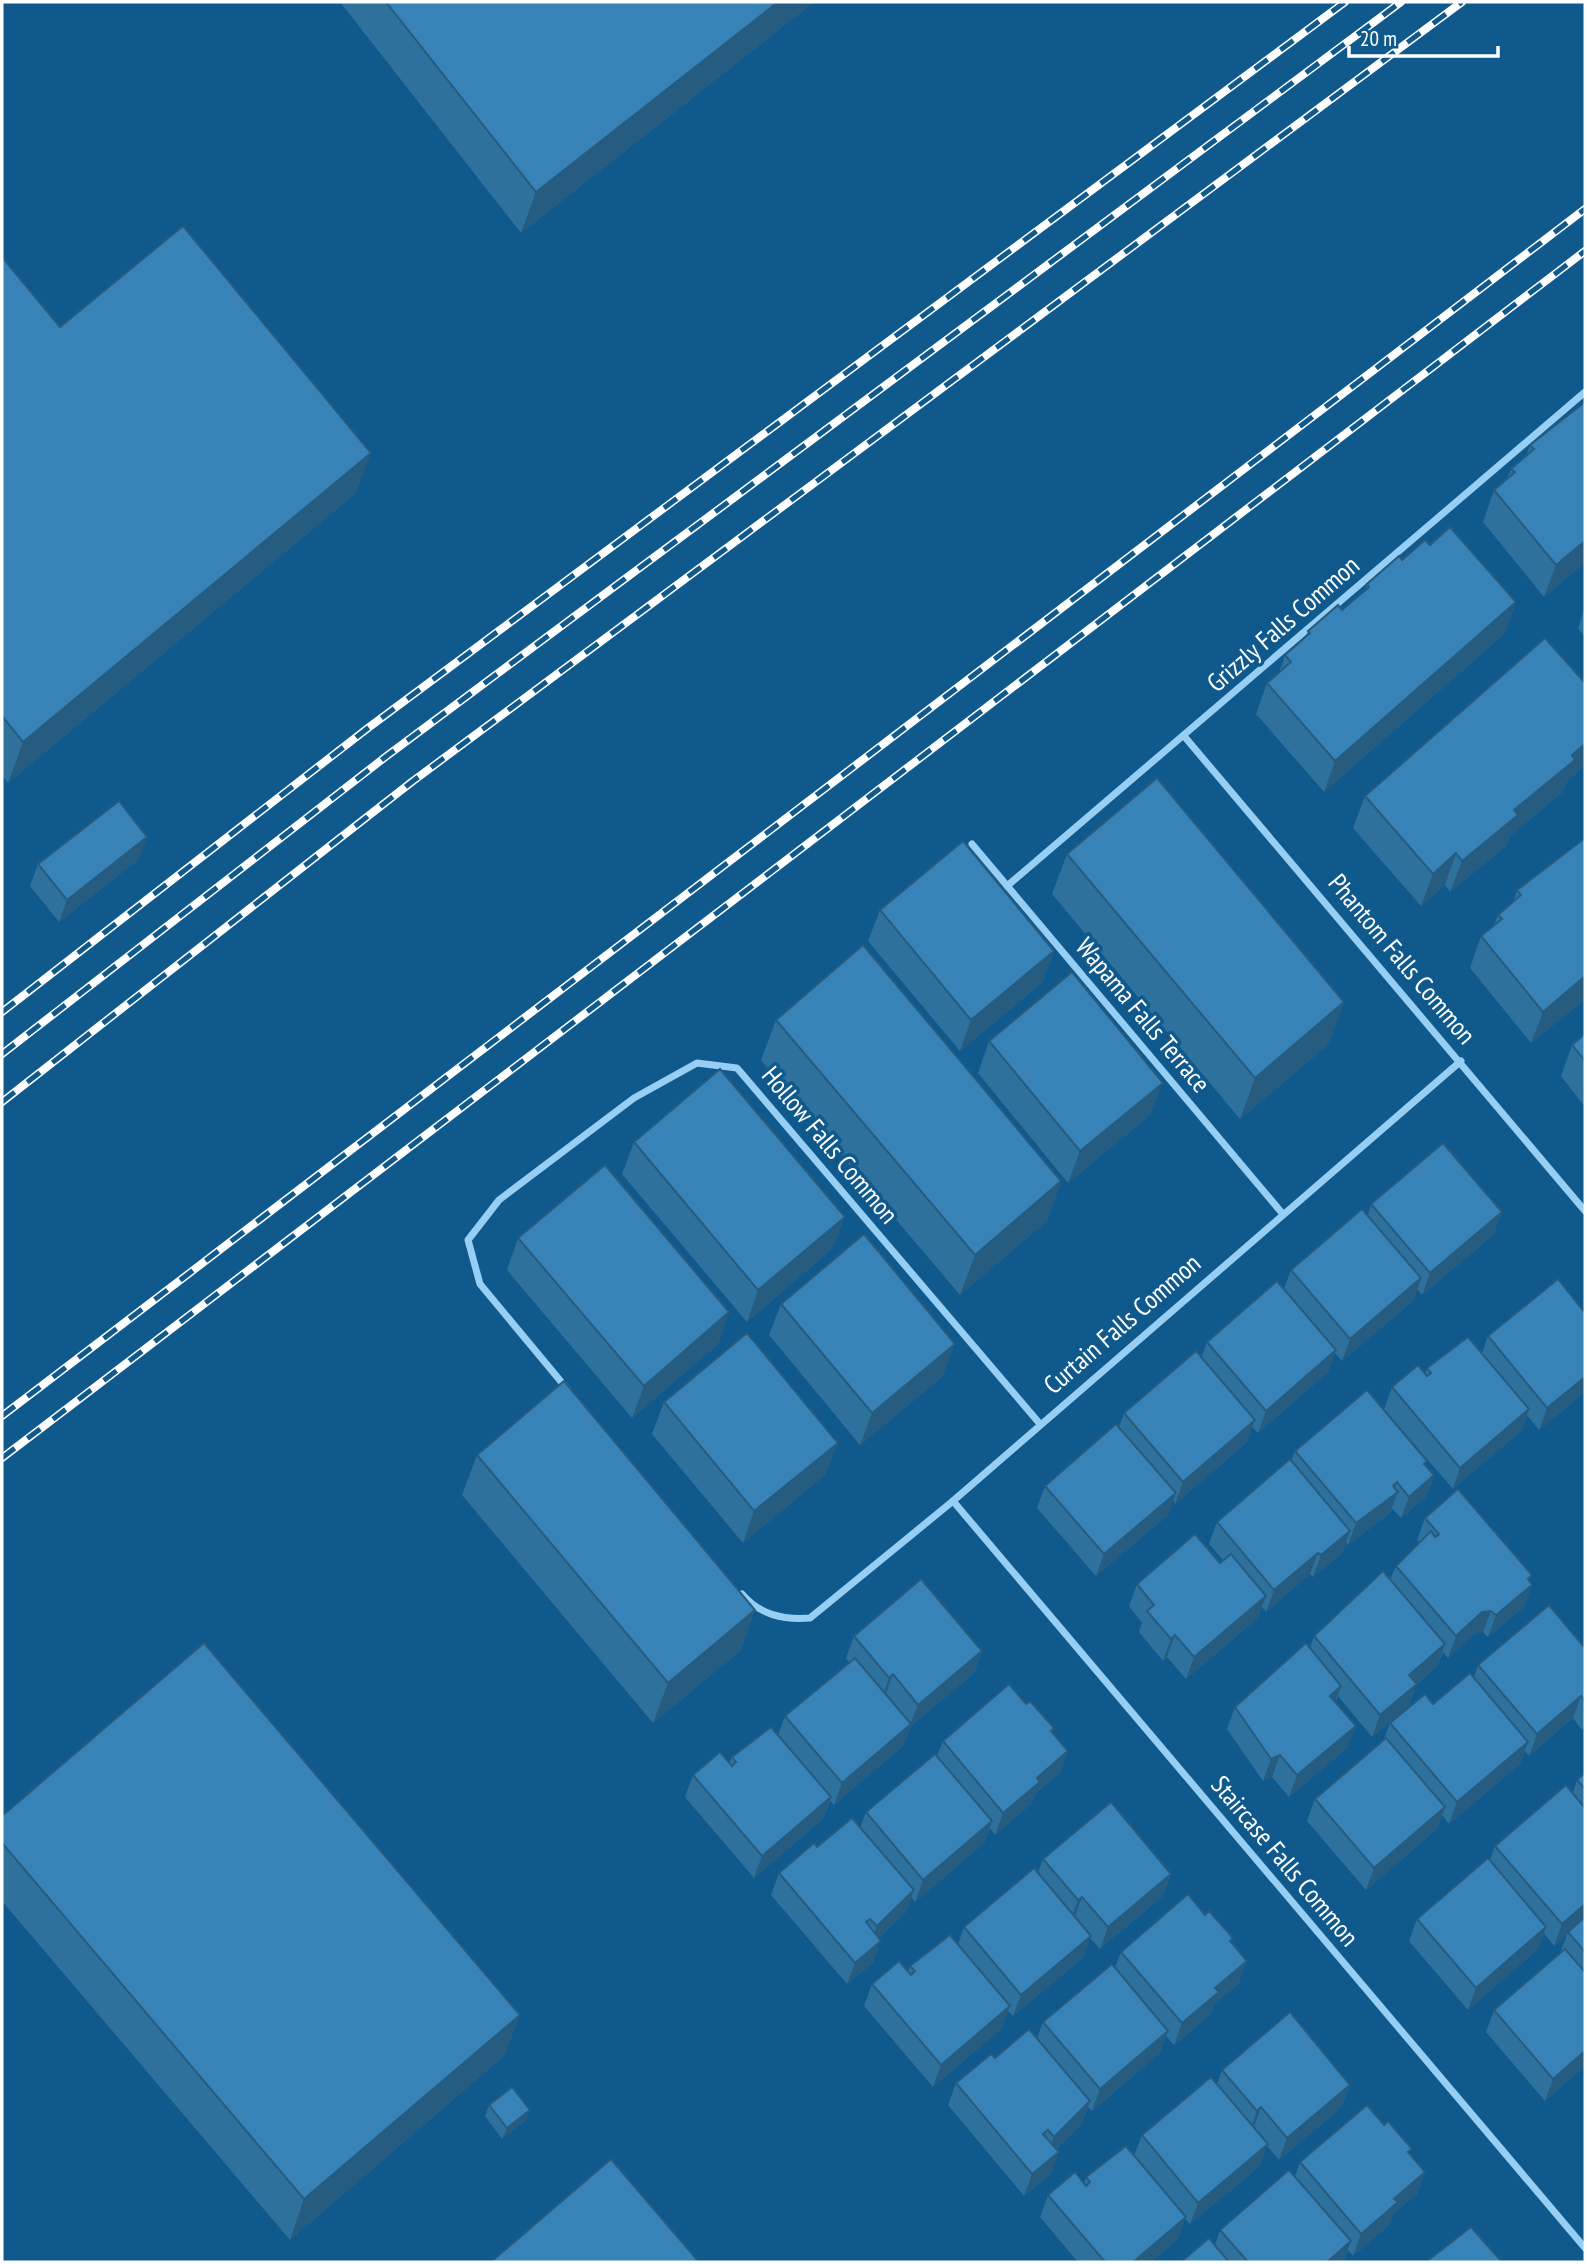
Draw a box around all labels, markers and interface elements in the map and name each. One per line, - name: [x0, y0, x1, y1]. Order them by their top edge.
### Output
- scale bar: [1349, 14, 1498, 58]
- text: 20 m: [1360, 25, 1397, 52]
- street label: Grizzly Falls Common: [1200, 548, 1366, 699]
- street label: Phantom Falls Common: [1322, 867, 1483, 1051]
- street label: Wapama Falls Terrace: [1069, 930, 1218, 1099]
- street label: Hollow Falls Common: [755, 1059, 906, 1230]
- street label: Curtain Falls Common: [1036, 1246, 1207, 1401]
- street label: Staircase Falls Common: [1204, 1769, 1366, 1953]

